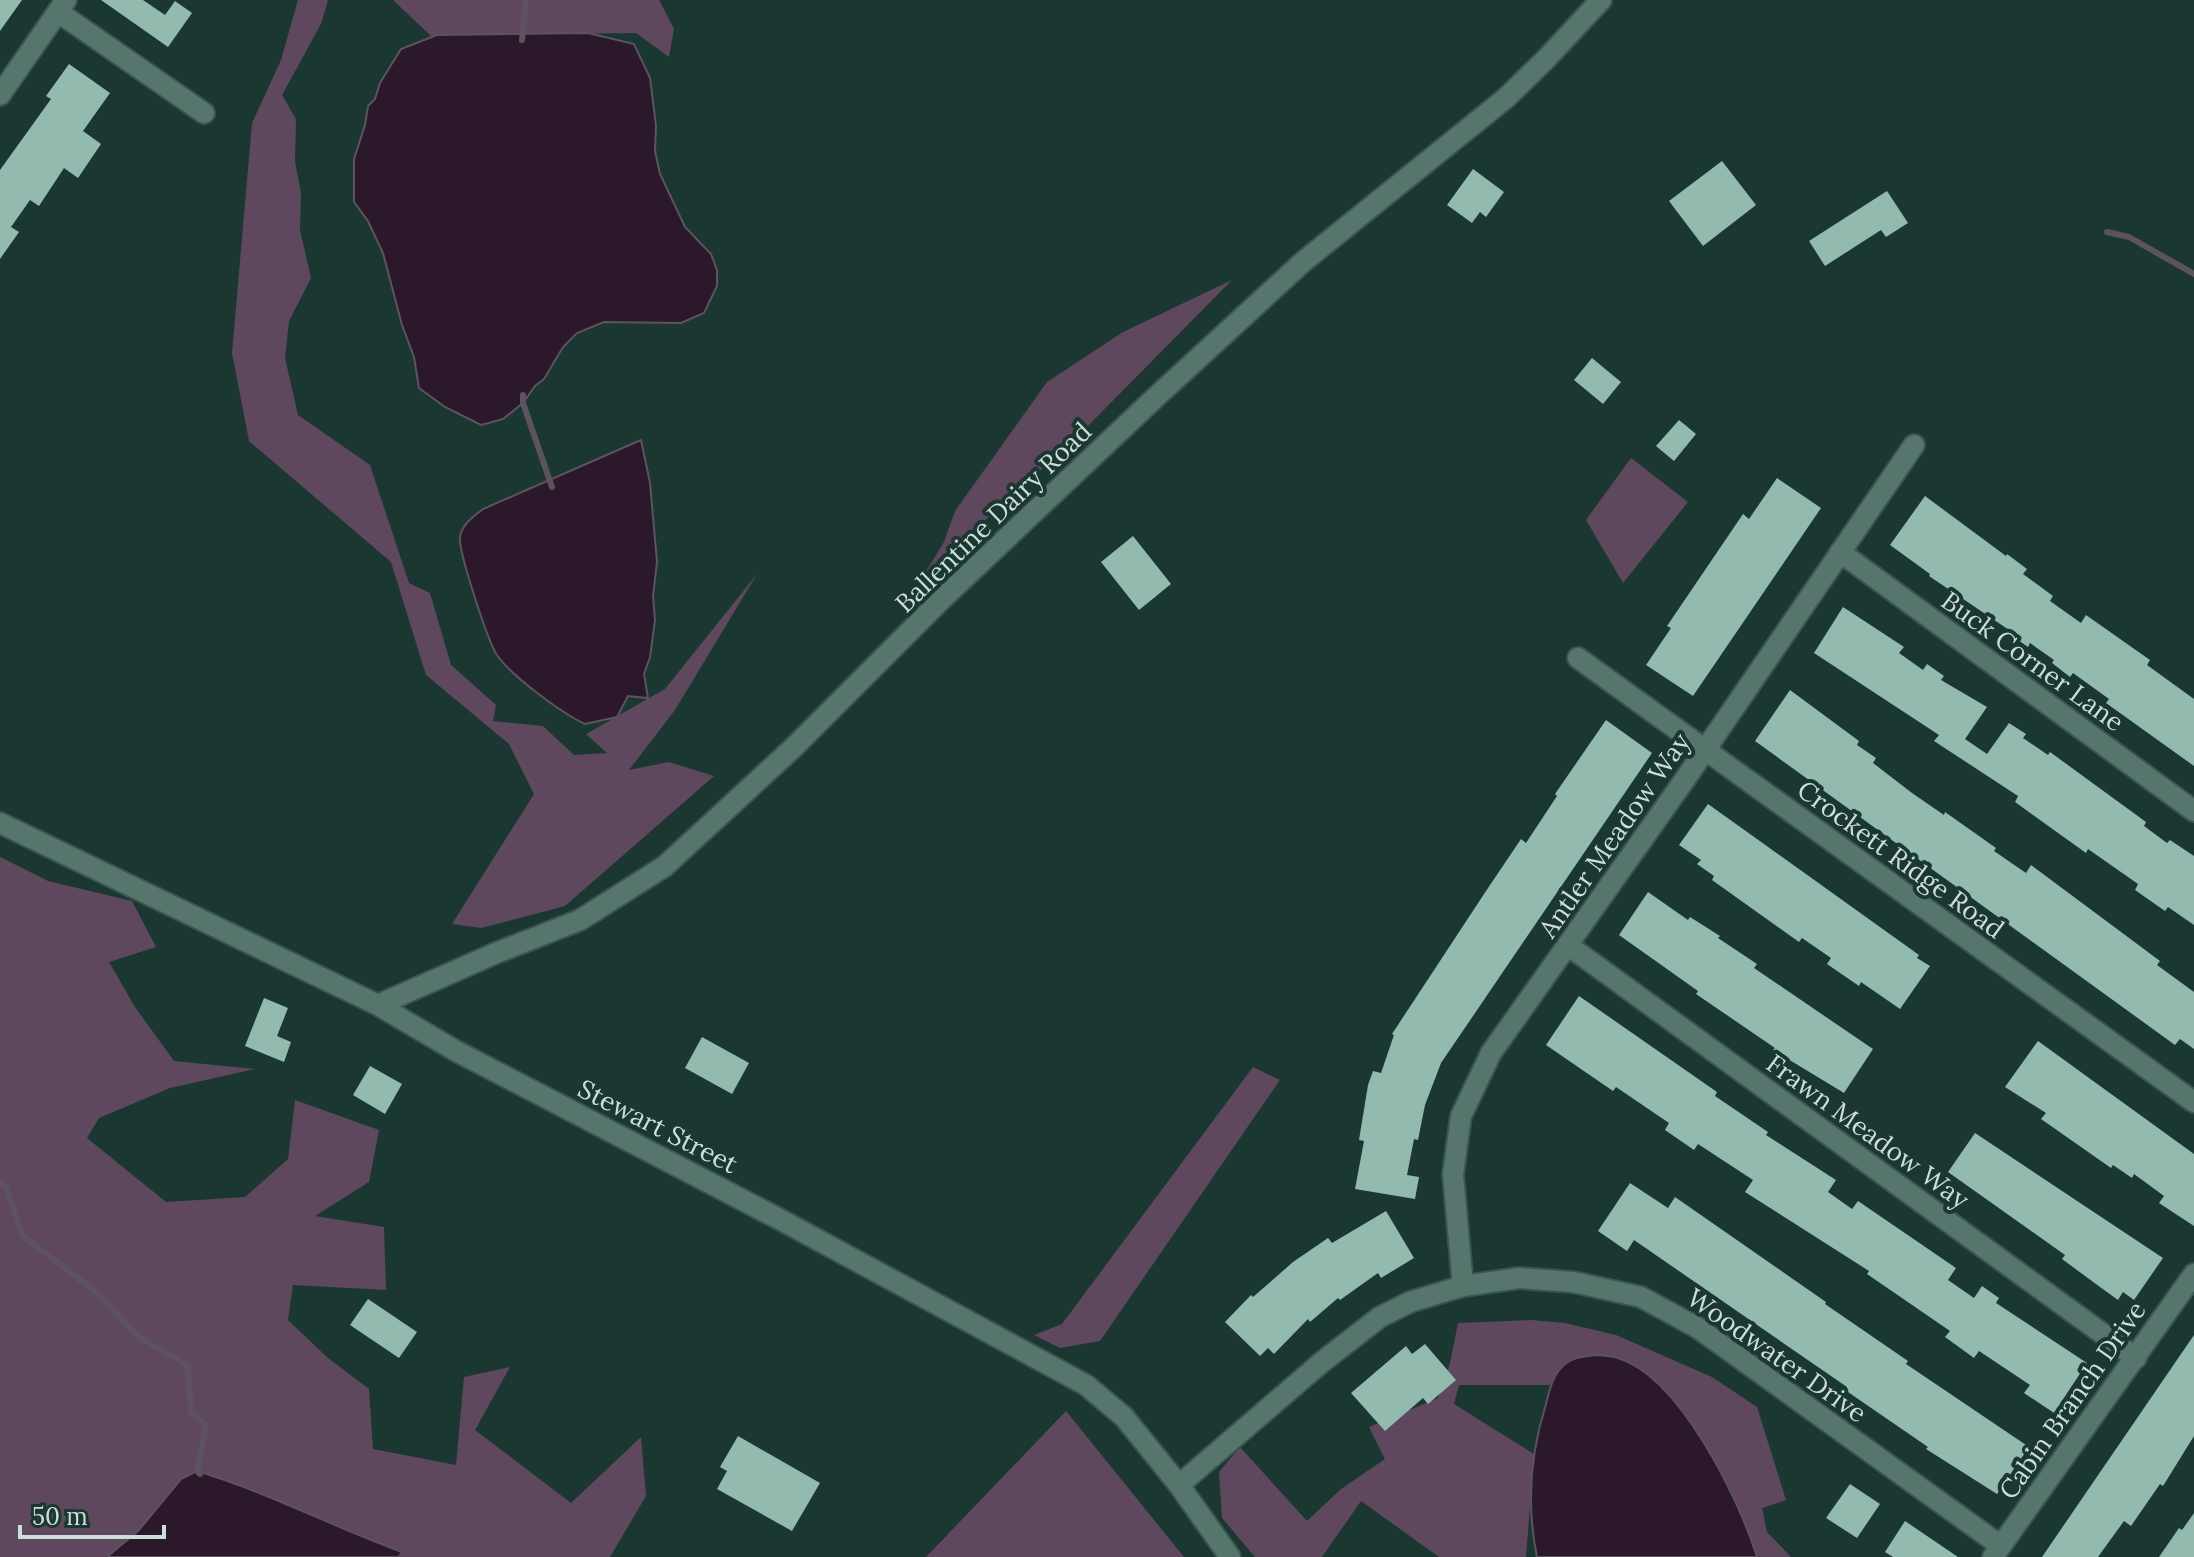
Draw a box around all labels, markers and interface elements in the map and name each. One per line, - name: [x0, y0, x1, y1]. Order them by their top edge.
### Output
- street label: Ballentine Dairy Road: [888, 415, 1098, 619]
- street label: Buck Corner Lane: [1935, 584, 2131, 738]
- street label: Antler Meadow Way: [1530, 726, 1697, 944]
- street label: Crockett Ridge Road: [1791, 773, 2011, 945]
- street label: Frawn Meadow Way: [1760, 1046, 1976, 1216]
- street label: Stewart Street: [573, 1072, 743, 1180]
- street label: Woodwater Drive: [1681, 1281, 1873, 1429]
- street label: Cabin Branch Drive: [1991, 1295, 2153, 1505]
- scale bar: [20, 1489, 164, 1539]
- text: 50 m: [32, 1501, 88, 1532]

